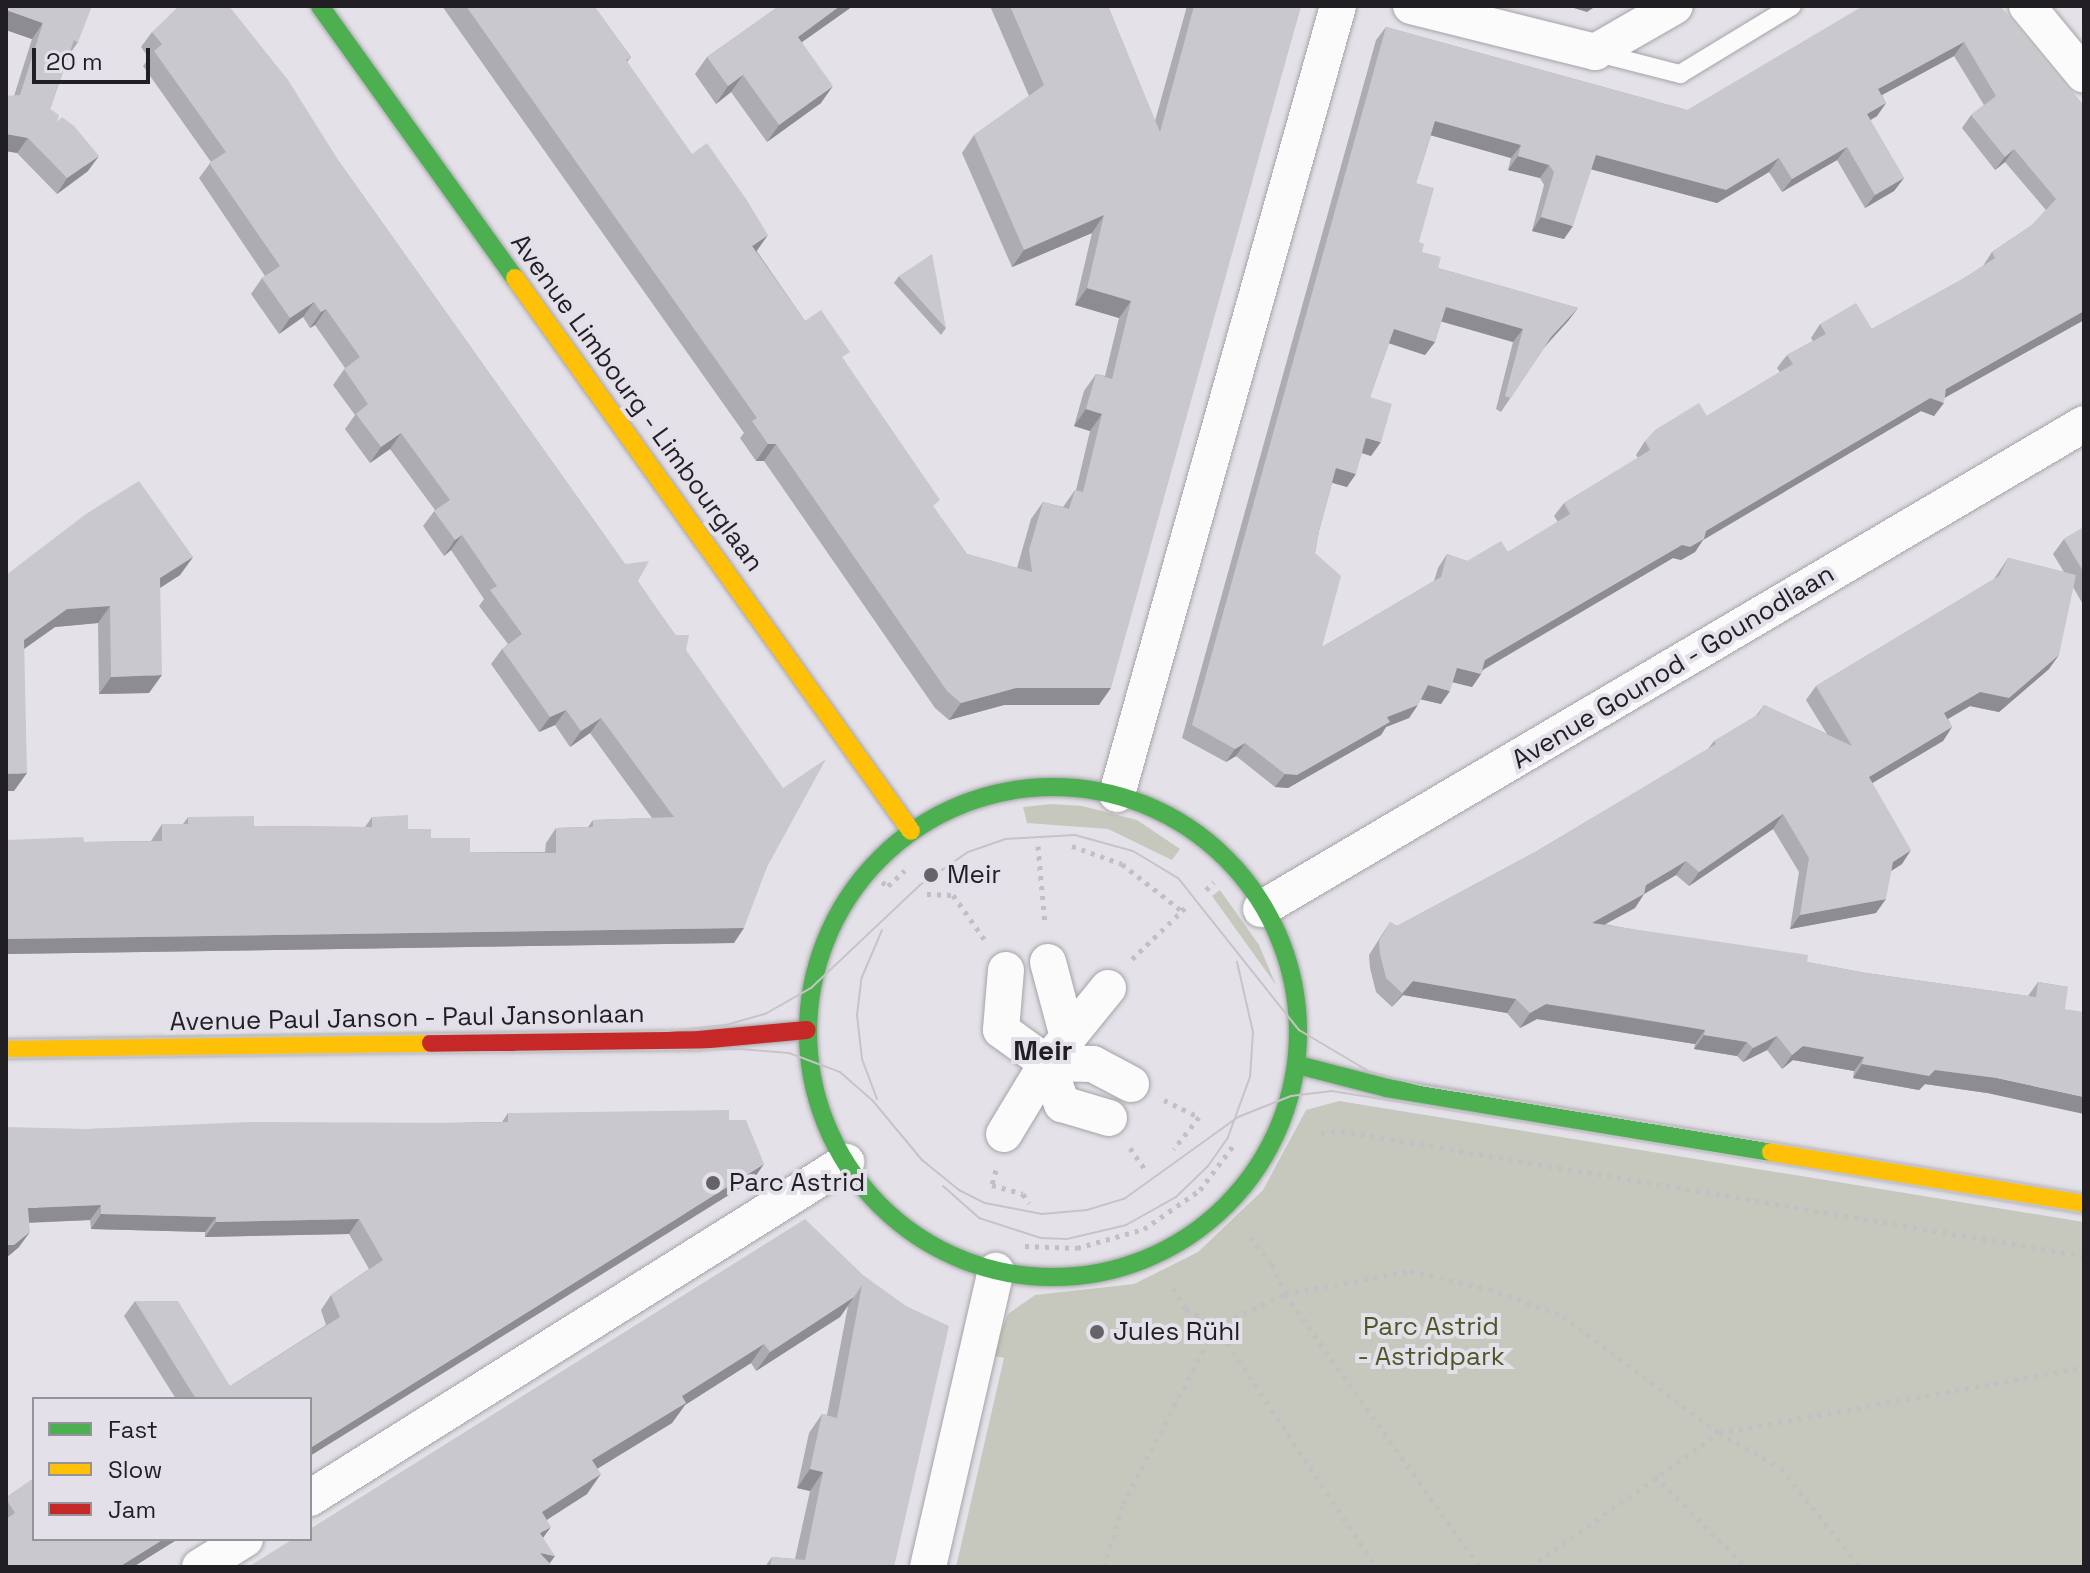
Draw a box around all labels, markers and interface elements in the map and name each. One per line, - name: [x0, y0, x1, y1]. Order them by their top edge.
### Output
- scale bar: [36, 32, 154, 82]
- text: 20 m: [46, 46, 103, 77]
- street label: Avenue Limbourg - Limbourglaan: [504, 227, 770, 579]
- street label: Avenue Gounod - Gounodlaan: [1506, 558, 1840, 776]
- place label: Meir: [947, 859, 1001, 891]
- marker: Meir: [922, 866, 940, 884]
- street label: Avenue Paul Janson - Paul Jansonlaan: [169, 998, 645, 1038]
- district label: Meir: [1013, 1033, 1073, 1067]
- place label: Parc Astrid: [729, 1167, 866, 1199]
- marker: Parc Astrid: [704, 1174, 722, 1192]
- park label: Parc Astrid - Astridpark: [1357, 1311, 1505, 1372]
- place label: Jules Rühl: [1113, 1316, 1240, 1348]
- marker: Jules Rühl: [1088, 1323, 1106, 1341]
- legend: [32, 1397, 312, 1541]
- text: Fast: [108, 1414, 158, 1445]
- text: Slow: [108, 1454, 162, 1485]
- text: Jam: [108, 1494, 156, 1525]

